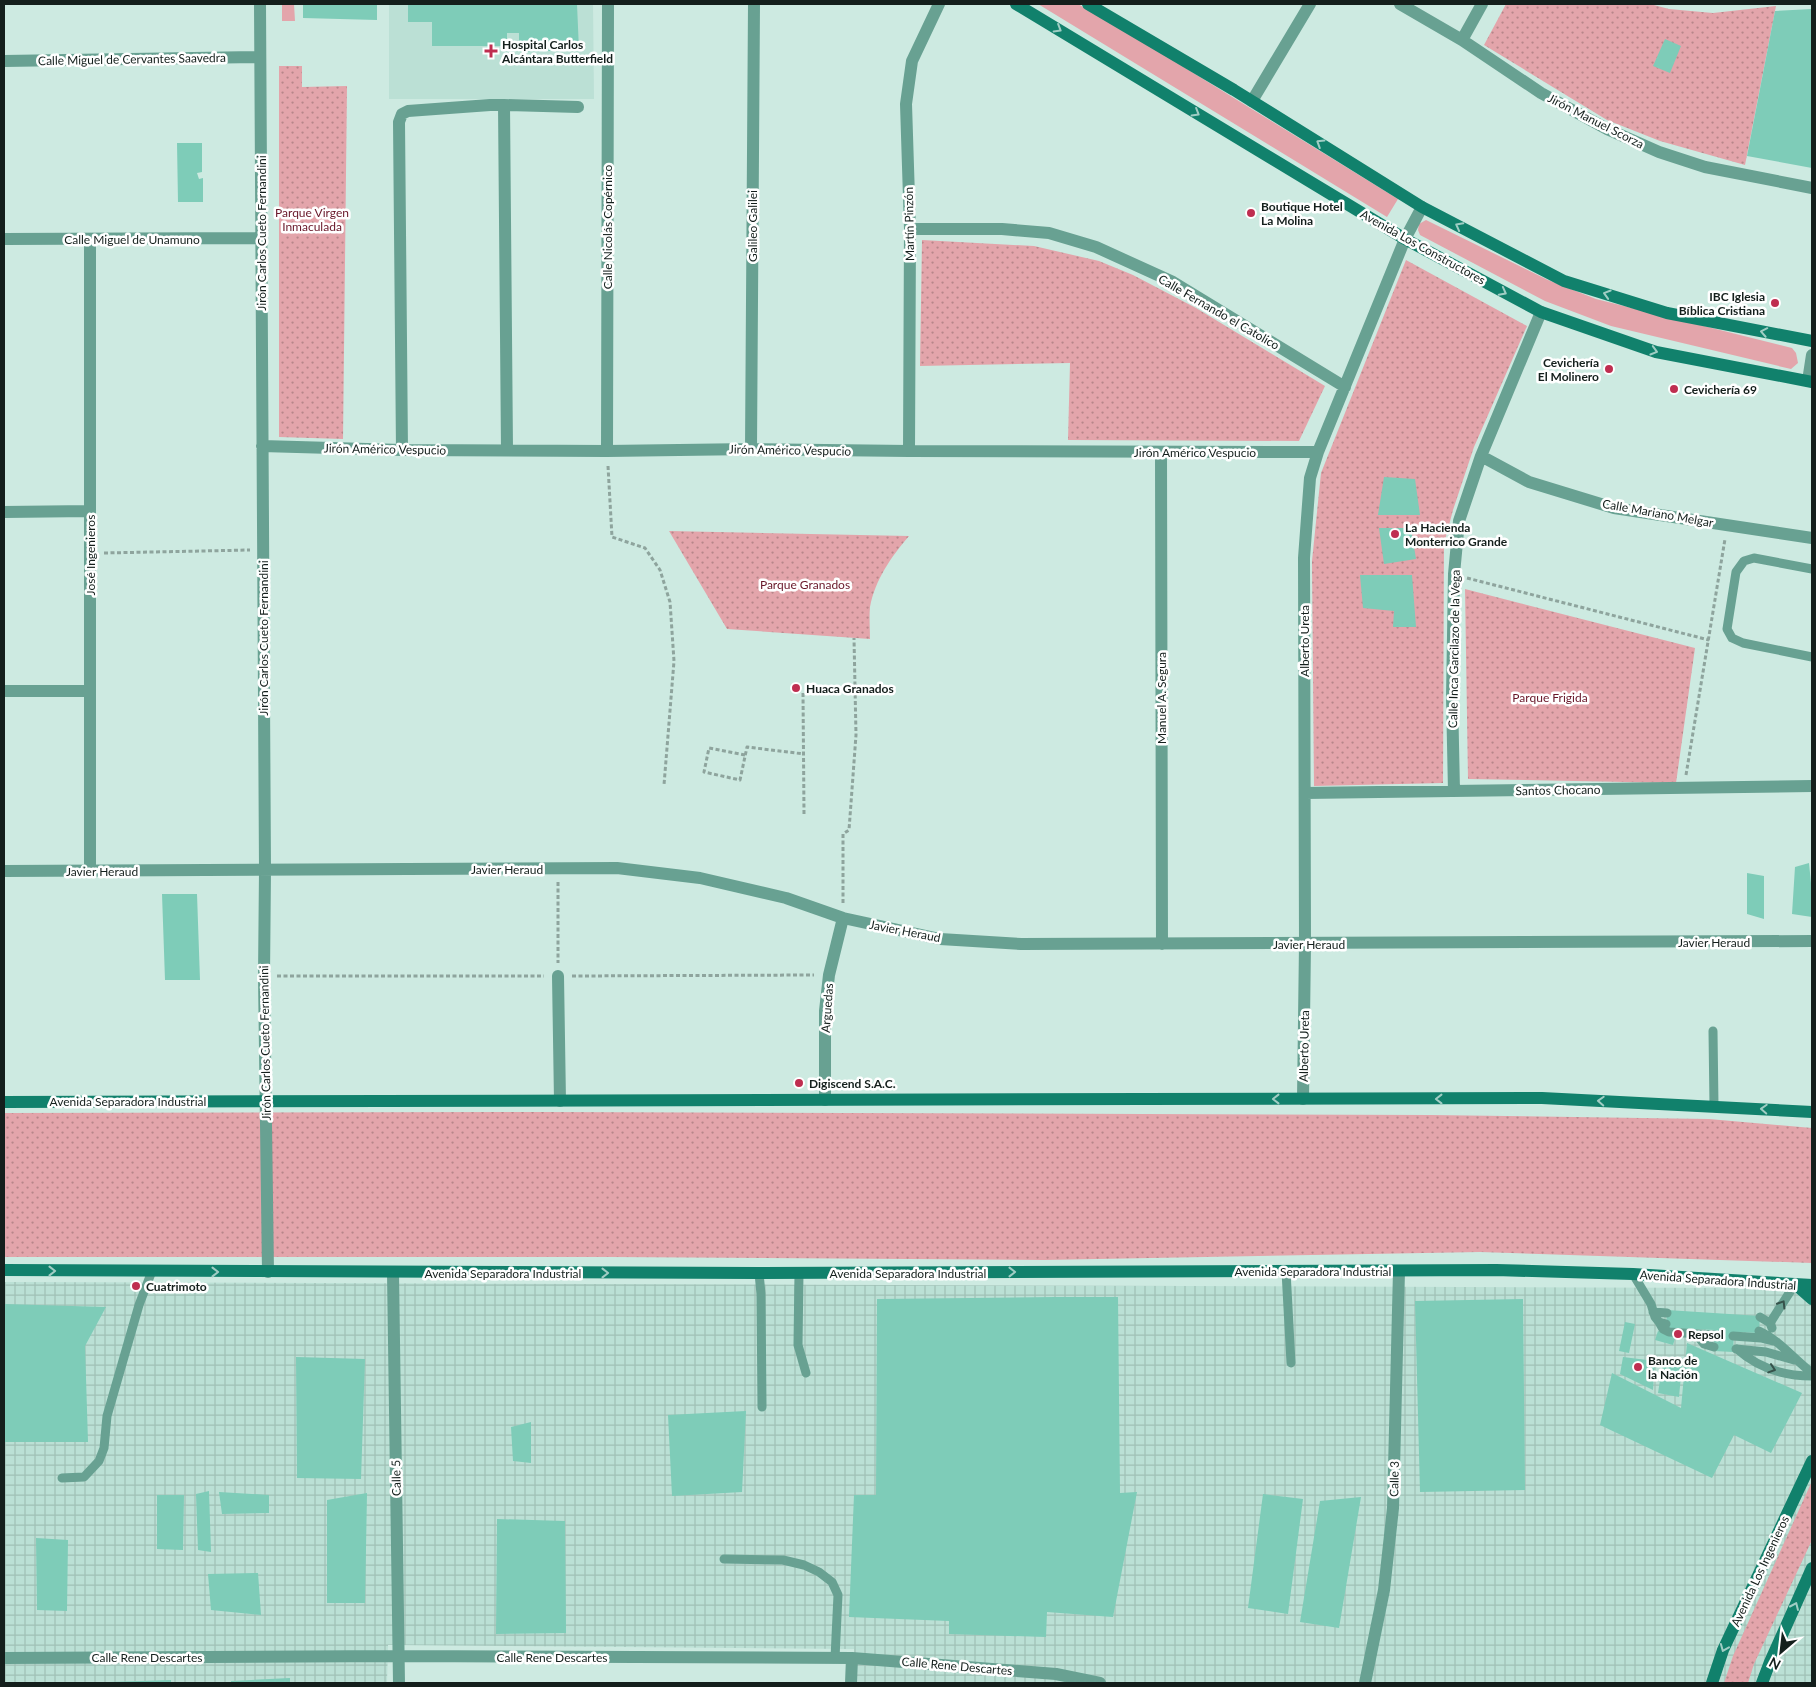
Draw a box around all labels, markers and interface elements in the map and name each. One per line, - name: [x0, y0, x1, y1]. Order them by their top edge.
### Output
- one-way arrow: [1052, 23, 1061, 32]
- place label: Hospital Carlos Alcántara Butterfield: [501, 37, 613, 66]
- marker: Hospital Carlos Alcántara Butterfield: [484, 44, 498, 58]
- street label: Calle Miguel de Cervantes Saavedra: [38, 50, 226, 68]
- street label: Jirón Manuel Scorza: [1545, 90, 1647, 152]
- one-way arrow: [1191, 107, 1200, 117]
- one-way arrow: [1316, 140, 1325, 150]
- street label: Jirón Carlos Cueto Fernandini: [254, 155, 269, 311]
- street label: Calle Nicolás Copérnico: [600, 164, 615, 289]
- street label: Martín Pinzón: [901, 187, 917, 261]
- street label: Galileo Galilei: [745, 190, 760, 262]
- place label: Boutique Hotel La Molina: [1261, 199, 1343, 228]
- park label: Parque Virgen Inmaculada: [275, 205, 349, 234]
- street label: Avenida Los Constructores: [1358, 206, 1488, 288]
- marker: Boutique Hotel La Molina: [1245, 207, 1257, 219]
- one-way arrow: [1456, 222, 1465, 232]
- street label: Calle Miguel de Unamuno: [64, 232, 200, 247]
- street label: Calle Fernando el Catolico: [1156, 271, 1282, 353]
- one-way arrow: [1498, 286, 1507, 296]
- place label: IBC Iglesia Bíblica Cristiana: [1679, 289, 1765, 318]
- one-way arrow: [1603, 290, 1611, 300]
- marker: IBC Iglesia Bíblica Cristiana: [1769, 297, 1781, 309]
- one-way arrow: [1760, 327, 1769, 338]
- one-way arrow: [1650, 345, 1658, 355]
- place label: Cevichería El Molinero: [1538, 355, 1599, 384]
- marker: Cevichería El Molinero: [1603, 363, 1615, 375]
- place label: Cevichería 69: [1684, 382, 1757, 397]
- marker: Cevichería 69: [1668, 383, 1680, 395]
- street label: Jirón Américo Vespucio: [324, 440, 446, 458]
- street label: Jirón Américo Vespucio: [729, 441, 851, 459]
- street label: Jirón Américo Vespucio: [1134, 445, 1256, 460]
- street label: Calle Mariano Melgar: [1601, 496, 1715, 530]
- street label: José Ingenieros: [83, 515, 98, 595]
- place label: La Hacienda Monterrico Grande: [1405, 520, 1508, 549]
- marker: La Hacienda Monterrico Grande: [1389, 528, 1401, 540]
- street label: Jirón Carlos Cueto Fernandini: [256, 560, 271, 716]
- street label: Calle Inca Garcilazo de la Vega: [1445, 570, 1463, 728]
- park label: Parque Granados: [760, 577, 850, 592]
- street label: Alberto Ureta: [1297, 605, 1312, 677]
- street label: Manuel A. Segura: [1154, 652, 1169, 744]
- place label: Huaca Granados: [806, 681, 894, 696]
- marker: Huaca Granados: [790, 682, 802, 694]
- park label: Parque Frigida: [1512, 690, 1588, 705]
- street label: Santos Chocano: [1515, 782, 1601, 798]
- street label: Javier Heraud: [471, 862, 543, 877]
- street label: Javier Heraud: [66, 864, 138, 879]
- street label: Javier Heraud: [868, 917, 942, 945]
- street label: Javier Heraud: [1678, 935, 1750, 950]
- street label: Javier Heraud: [1273, 937, 1345, 952]
- street label: Jirón Carlos Cueto Fernandini: [256, 965, 274, 1121]
- street label: Arguedas: [818, 983, 836, 1033]
- street label: Alberto Ureta: [1296, 1010, 1312, 1082]
- place label: Digiscend S.A.C.: [809, 1076, 896, 1091]
- marker: Digiscend S.A.C.: [793, 1077, 805, 1089]
- street label: Avenida Separadora Industrial: [50, 1094, 206, 1109]
- one-way arrow: [1272, 1094, 1280, 1104]
- one-way arrow: [1435, 1094, 1442, 1104]
- one-way arrow: [1597, 1096, 1605, 1107]
- one-way arrow: [1759, 1104, 1767, 1115]
- street label: Avenida Separadora Industrial: [1235, 1264, 1391, 1279]
- one-way arrow: [49, 1266, 57, 1276]
- street label: Avenida Separadora Industrial: [425, 1266, 581, 1281]
- street label: Avenida Separadora Industrial: [830, 1266, 986, 1281]
- one-way arrow: [212, 1267, 219, 1277]
- one-way arrow: [1009, 1267, 1017, 1277]
- street label: Avenida Separadora Industrial: [1639, 1267, 1797, 1293]
- one-way arrow: [602, 1268, 609, 1278]
- place label: Cuatrimoto: [146, 1279, 207, 1294]
- marker: Cuatrimoto: [130, 1280, 142, 1292]
- one-way arrow: [1776, 1300, 1785, 1309]
- place label: Repsol: [1688, 1327, 1724, 1342]
- marker: Repsol: [1672, 1328, 1684, 1340]
- place label: Banco de la Nación: [1648, 1353, 1698, 1382]
- marker: Banco de la Nación: [1632, 1361, 1644, 1373]
- one-way arrow: [1767, 1363, 1776, 1373]
- street label: Calle 5: [388, 1460, 404, 1496]
- street label: Calle 3: [1386, 1461, 1402, 1497]
- street label: Avenida Los Ingenieros: [1728, 1513, 1792, 1629]
- one-way arrow: [1789, 1602, 1799, 1611]
- north arrow: [1756, 1627, 1806, 1677]
- one-way arrow: [1720, 1643, 1730, 1652]
- street label: Calle Rene Descartes: [91, 1650, 203, 1665]
- street label: Calle Rene Descartes: [496, 1650, 608, 1665]
- street label: Calle Rene Descartes: [901, 1654, 1013, 1678]
- text: N: [1766, 1654, 1783, 1674]

